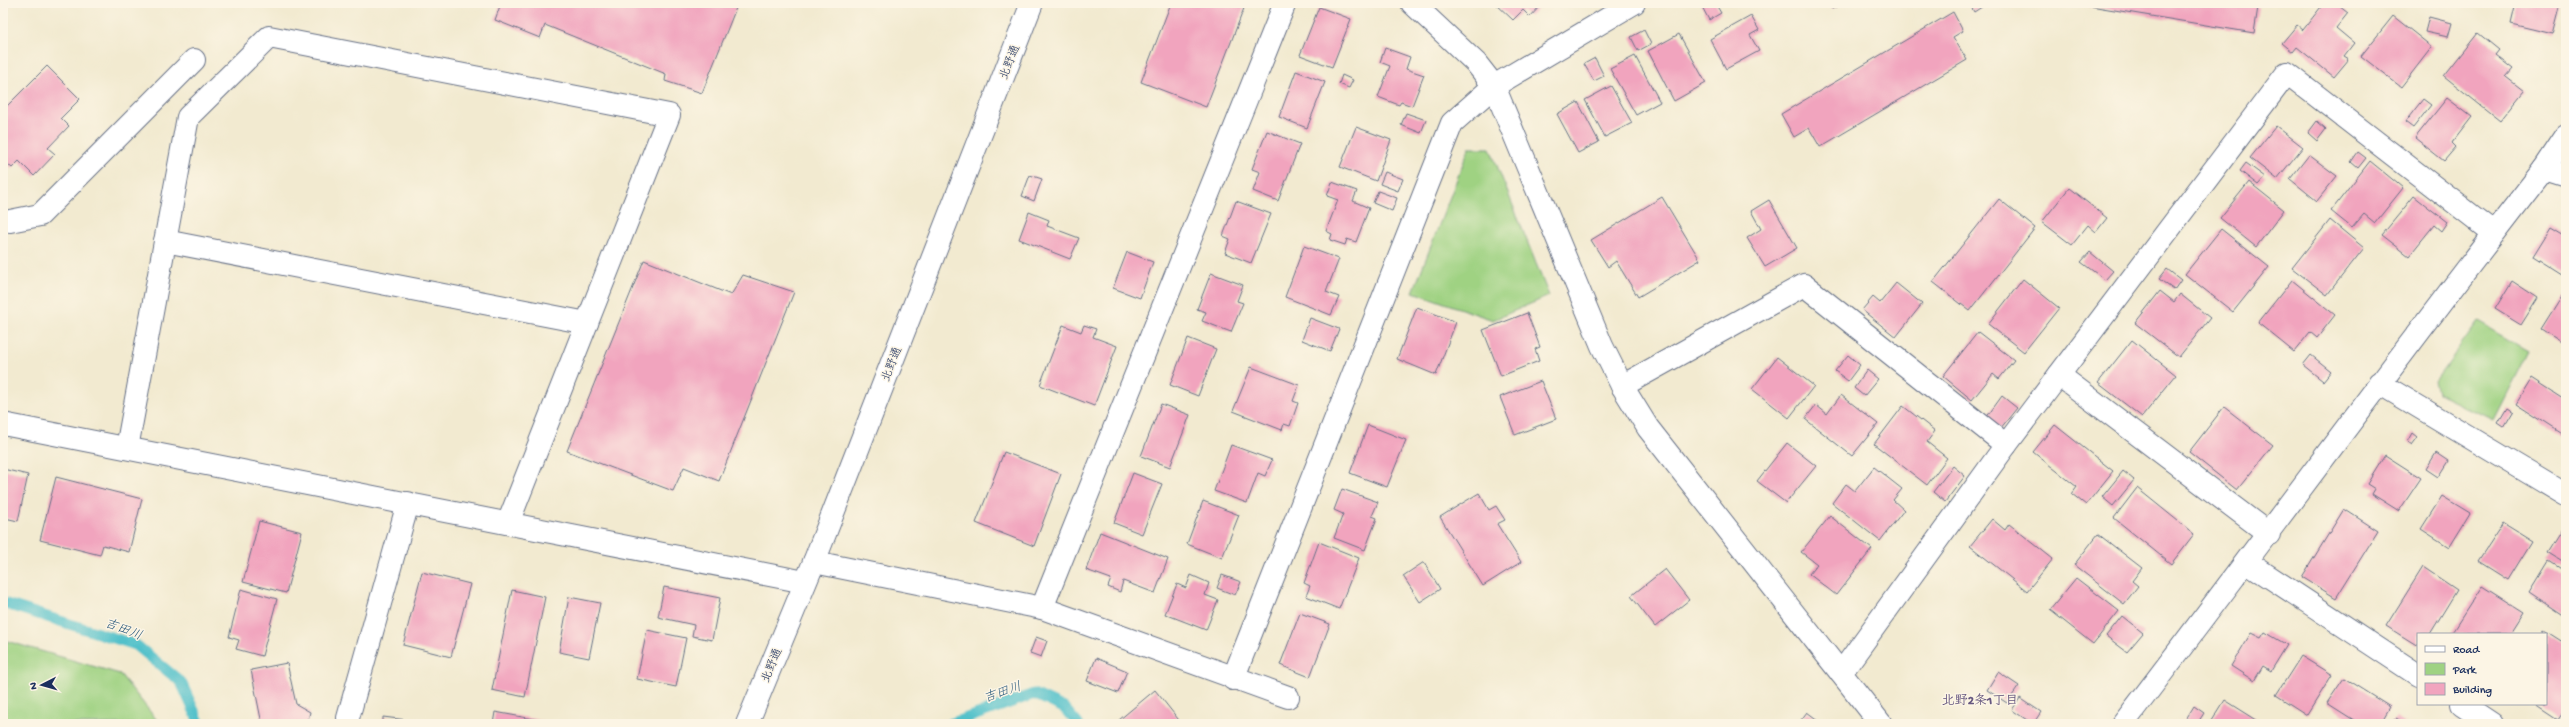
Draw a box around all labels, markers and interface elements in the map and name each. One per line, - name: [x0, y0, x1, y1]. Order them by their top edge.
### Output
- street label: 北野通: [997, 43, 1024, 82]
- street label: 北野通: [879, 345, 906, 384]
- water label: 吉田川: [102, 615, 144, 644]
- legend: [2417, 633, 2547, 705]
- text: Road: [2453, 644, 2480, 658]
- street label: 北野通: [759, 646, 786, 685]
- text: Park: [2452, 664, 2478, 678]
- north arrow: [22, 665, 62, 705]
- water label: 吉田川: [982, 679, 1024, 707]
- text: N: [28, 682, 40, 690]
- text: Building: [2452, 684, 2492, 698]
- district label: 北野2条1丁目: [1942, 693, 2018, 709]

